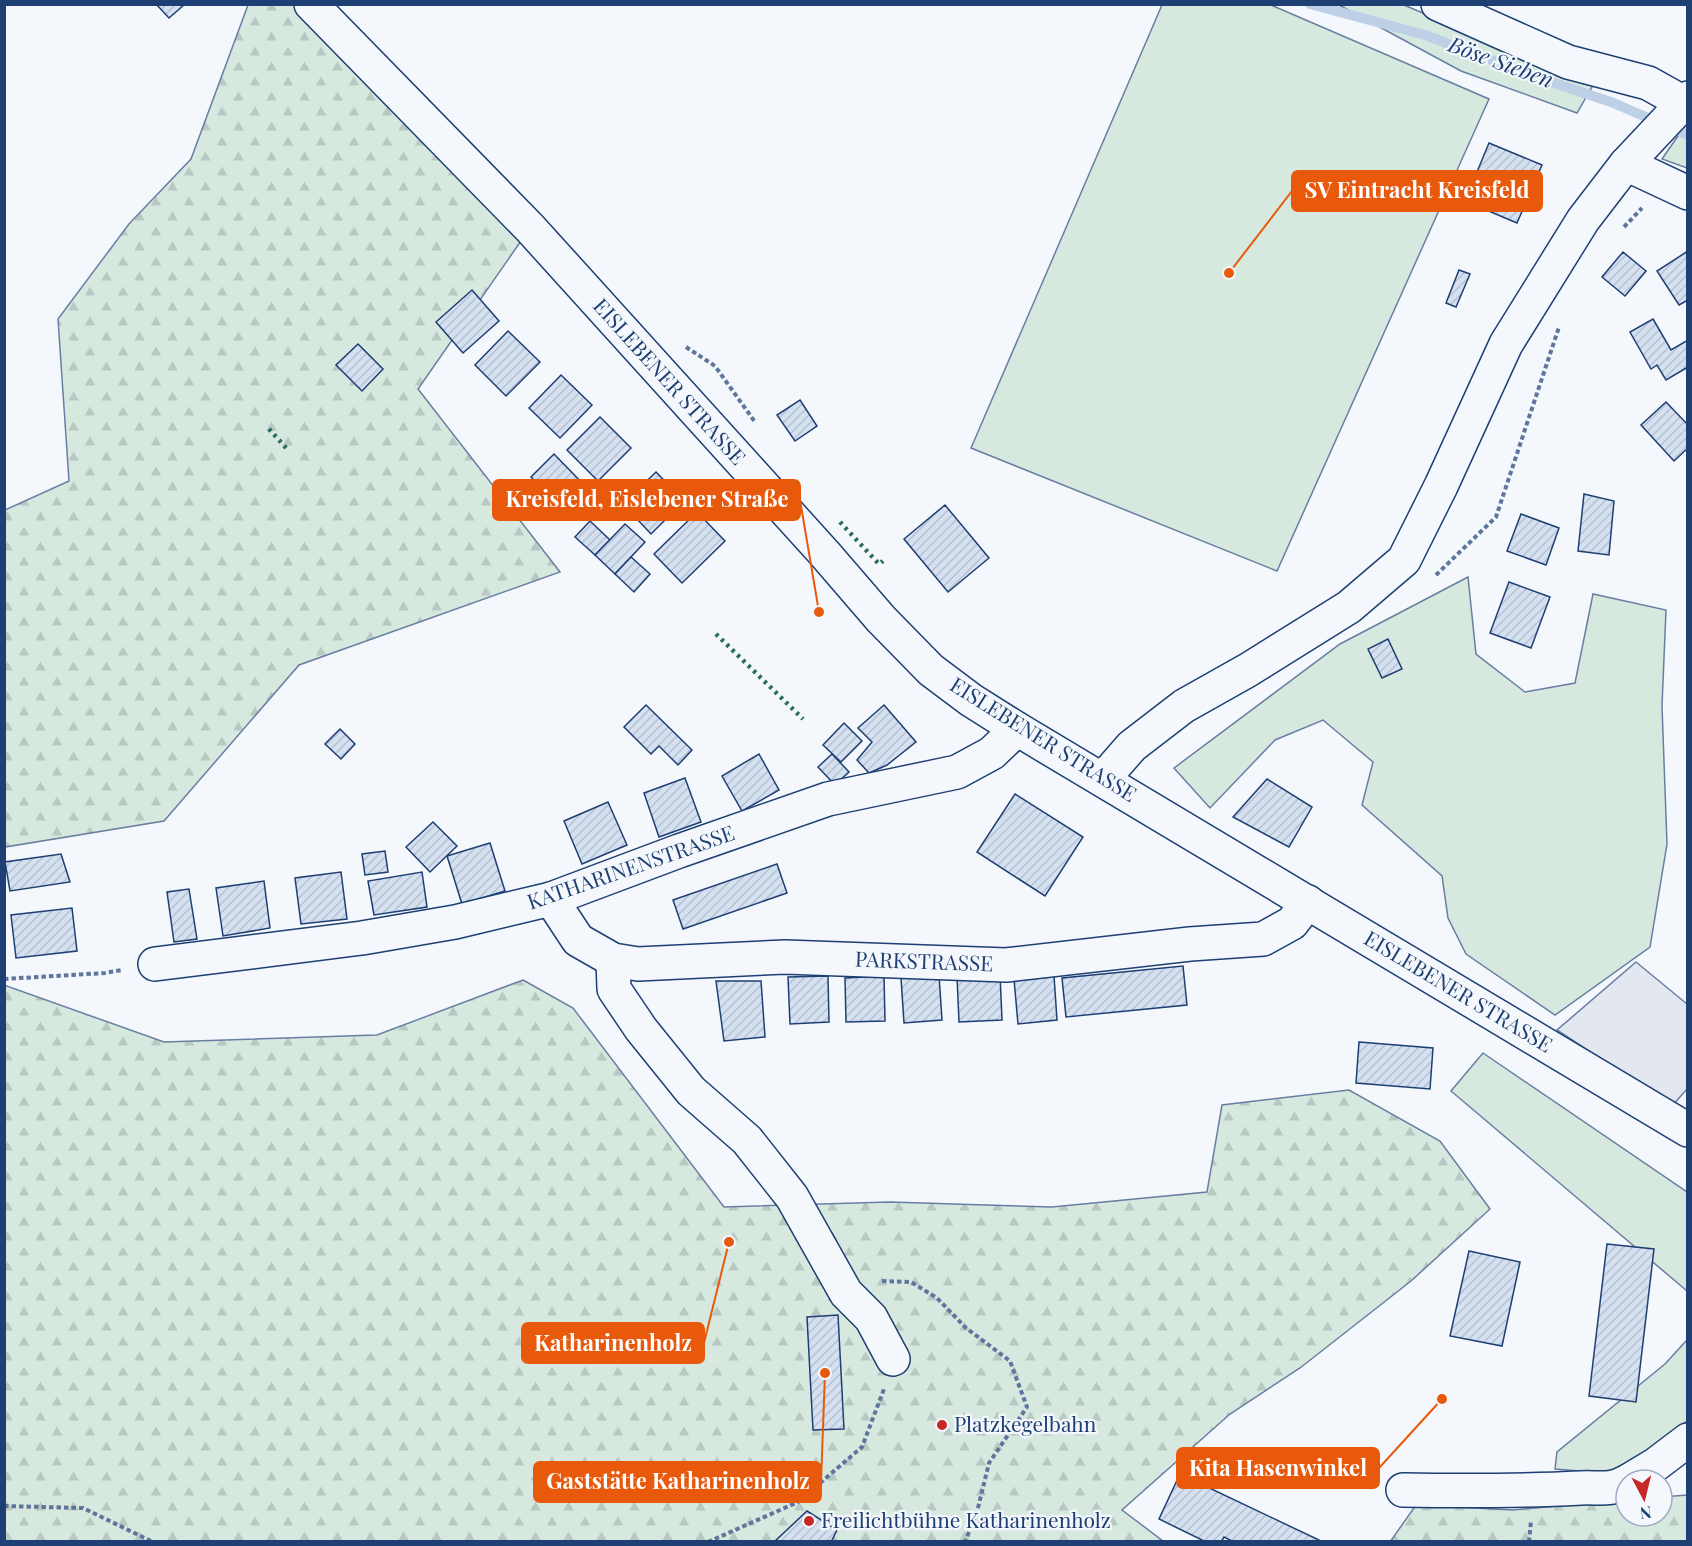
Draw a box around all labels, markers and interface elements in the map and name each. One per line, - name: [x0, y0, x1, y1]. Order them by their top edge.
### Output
- water label: Böse Sieben: [1444, 28, 1558, 94]
- callout: SV Eintracht Kreisfeld: [1292, 171, 1542, 211]
- text: SV Eintracht Kreisfeld: [1304, 174, 1530, 204]
- street label: EISLEBENER STRASSE: [588, 291, 753, 470]
- callout: Kreisfeld, Eislebener Straße: [493, 480, 800, 520]
- text: Kreisfeld, Eislebener Straße: [506, 483, 788, 513]
- street label: EISLEBENER STRASSE: [945, 669, 1143, 807]
- street label: KATHARINENSTRASSE: [523, 817, 738, 915]
- street label: EISLEBENER STRASSE: [1360, 923, 1558, 1058]
- street label: PARKSTRASSE: [854, 944, 994, 976]
- callout: Katharinenholz: [522, 1323, 704, 1363]
- text: Katharinenholz: [534, 1327, 692, 1357]
- place label: Platzkegelbahn: [954, 1409, 1097, 1437]
- marker: Platzkegelbahn: [935, 1418, 949, 1432]
- callout: Kita Hasenwinkel: [1177, 1448, 1379, 1488]
- text: Kita Hasenwinkel: [1189, 1452, 1367, 1482]
- callout: Gaststätte Katharinenholz: [534, 1462, 821, 1502]
- text: Gaststätte Katharinenholz: [546, 1465, 810, 1495]
- north arrow: [1614, 1468, 1674, 1528]
- text: N: [1638, 1502, 1653, 1525]
- place label: Freilichtbühne Katharinenholz: [821, 1505, 1111, 1533]
- marker: Freilichtbühne Katharinenholz: [802, 1514, 816, 1528]

